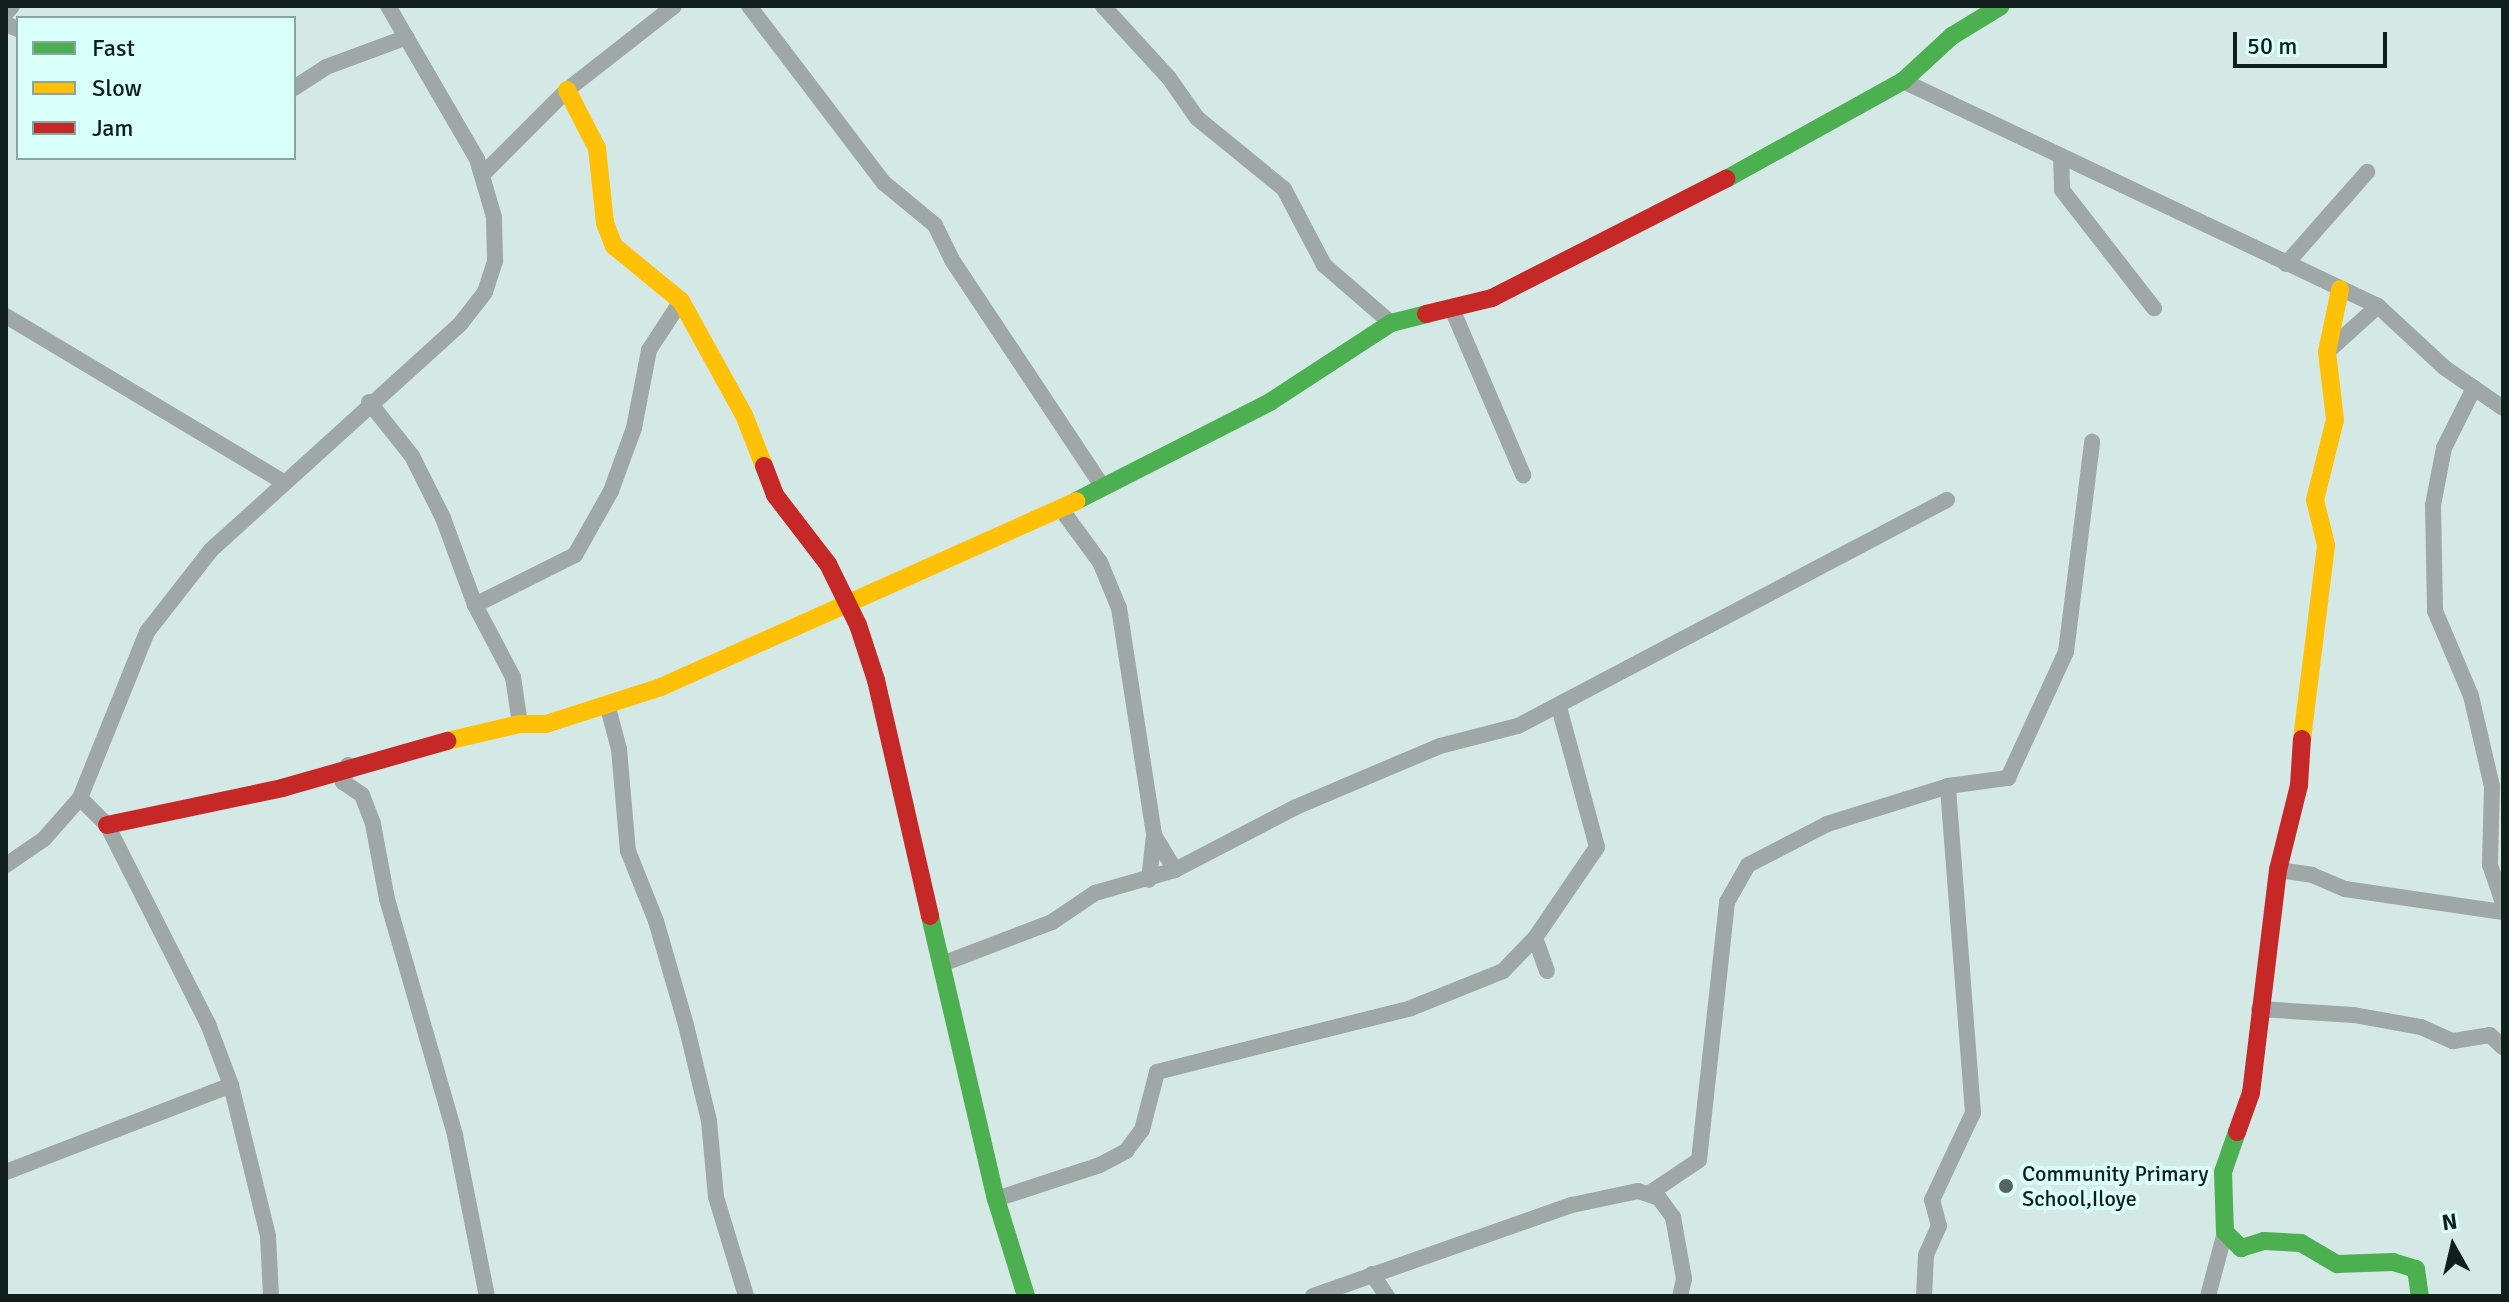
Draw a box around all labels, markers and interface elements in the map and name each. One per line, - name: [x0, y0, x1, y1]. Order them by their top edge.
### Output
- legend: [16, 16, 296, 160]
- scale bar: [2237, 16, 2391, 66]
- text: 50 m: [2247, 31, 2297, 61]
- text: Fast: [92, 33, 135, 63]
- text: Slow: [92, 73, 142, 103]
- text: Jam: [92, 113, 133, 143]
- place label: Community Primary School,Iloye: [2022, 1160, 2209, 1212]
- marker: Community Primary School,Iloye: [1997, 1177, 2015, 1195]
- north arrow: [2413, 1206, 2493, 1286]
- text: N: [2440, 1207, 2459, 1236]

